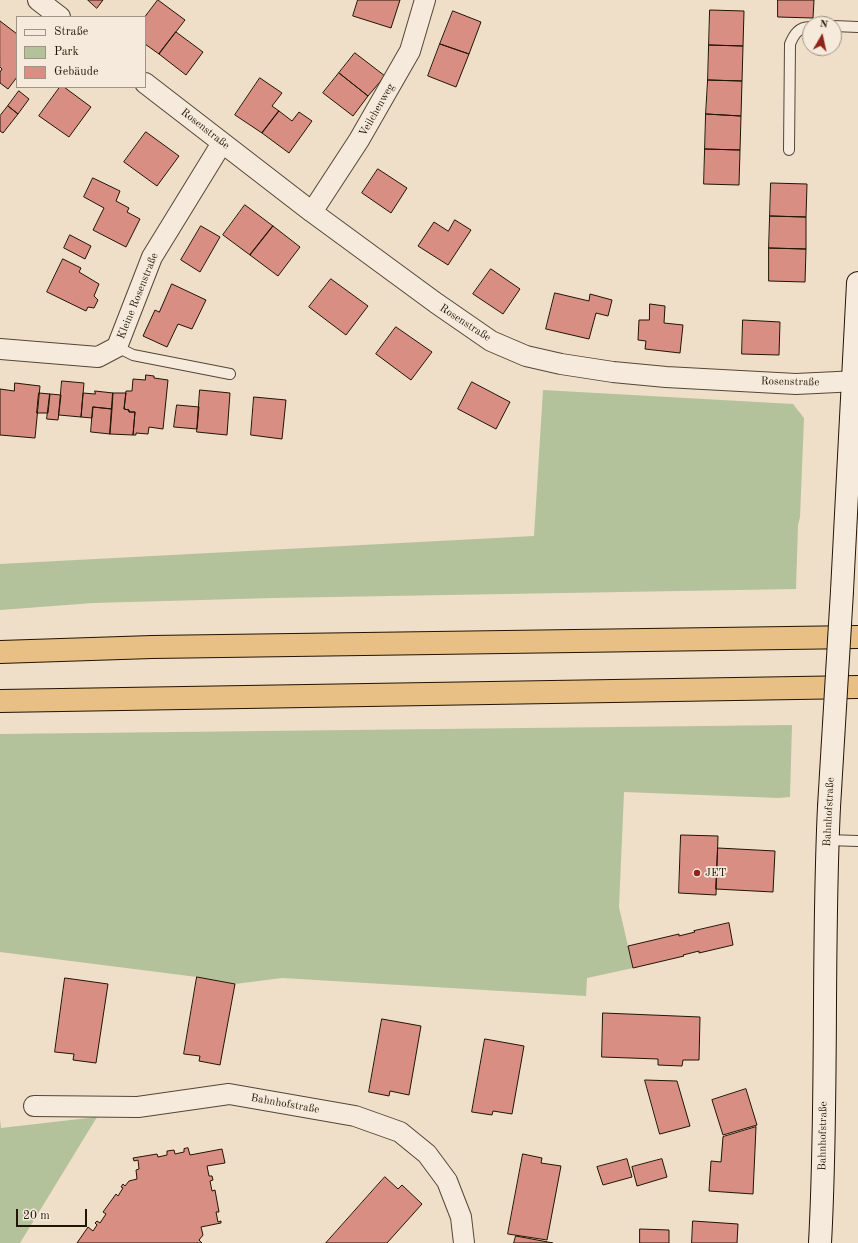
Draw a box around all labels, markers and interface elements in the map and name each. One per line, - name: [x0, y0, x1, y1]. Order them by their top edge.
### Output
- legend: [16, 16, 146, 88]
- north arrow: [802, 16, 842, 56]
- text: N: [819, 19, 829, 31]
- text: Straße: [54, 26, 88, 38]
- text: Park: [54, 46, 79, 58]
- text: Gebäude: [54, 66, 98, 78]
- street label: Veilchenweg: [356, 81, 398, 139]
- street label: Rosenstraße: [178, 106, 232, 152]
- street label: Kleine Rosenstraße: [115, 251, 161, 341]
- street label: Rosenstraße: [437, 302, 493, 344]
- street label: Rosenstraße: [761, 375, 819, 389]
- street label: Bahnhofstraße: [821, 777, 837, 847]
- place label: JET: [705, 866, 726, 880]
- marker: JET: [692, 868, 702, 878]
- street label: Bahnhofstraße: [250, 1091, 320, 1117]
- street label: Bahnhofstraße: [816, 1101, 830, 1171]
- scale bar: [18, 1201, 89, 1227]
- text: 20 m: [23, 1210, 50, 1222]

